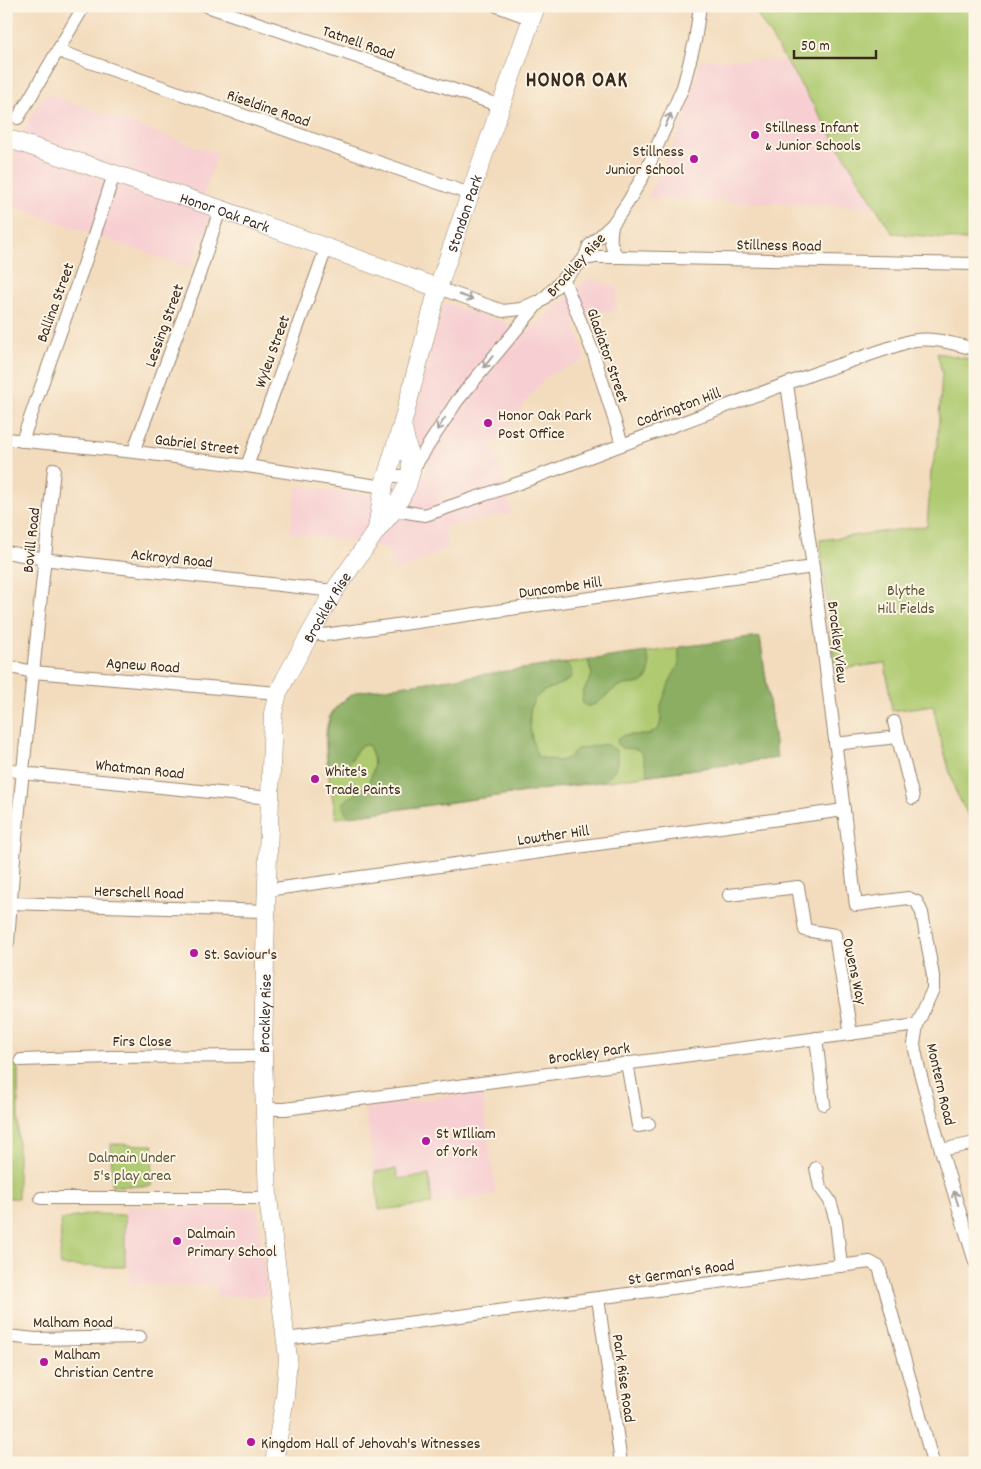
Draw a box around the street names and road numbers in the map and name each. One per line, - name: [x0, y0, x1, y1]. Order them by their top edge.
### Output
- street label: Tatnell Road: [319, 20, 398, 67]
- street label: Riseldine Road: [223, 84, 313, 134]
- street label: Stondon Park: [442, 172, 490, 256]
- street label: Honor Oak Park: [176, 187, 272, 240]
- street label: Brockley Rise: [542, 229, 612, 303]
- street label: Stillness Road: [736, 234, 822, 259]
- street label: Ballina Street: [31, 260, 81, 346]
- street label: Lessing Street: [140, 281, 191, 371]
- street label: Gladiator Street: [580, 305, 634, 406]
- street label: Wyleu Street: [250, 312, 297, 391]
- street label: Codrington Hill: [633, 382, 725, 434]
- street label: Gabriel Street: [153, 429, 240, 462]
- street label: Bovill Road: [18, 506, 47, 574]
- street label: Ackroyd Road: [130, 544, 214, 575]
- street label: Brockley Rise: [298, 568, 358, 648]
- street label: Duncombe Hill: [517, 571, 603, 606]
- street label: Brockley View: [820, 600, 853, 685]
- street label: Agnew Road: [105, 652, 181, 681]
- street label: Whatman Road: [94, 754, 185, 787]
- street label: Lowther Hill: [516, 820, 591, 853]
- street label: Herschell Road: [94, 880, 184, 907]
- street label: Owens Way: [835, 936, 872, 1007]
- street label: Brockley Rise: [254, 974, 279, 1053]
- street label: Firs Close: [112, 1031, 172, 1054]
- street label: Brockley Park: [547, 1037, 631, 1072]
- street label: Montern Road: [919, 1041, 960, 1128]
- street label: St German's Road: [627, 1255, 736, 1292]
- street label: Malham Road: [33, 1312, 113, 1335]
- street label: Park Rise Road: [605, 1333, 640, 1424]

